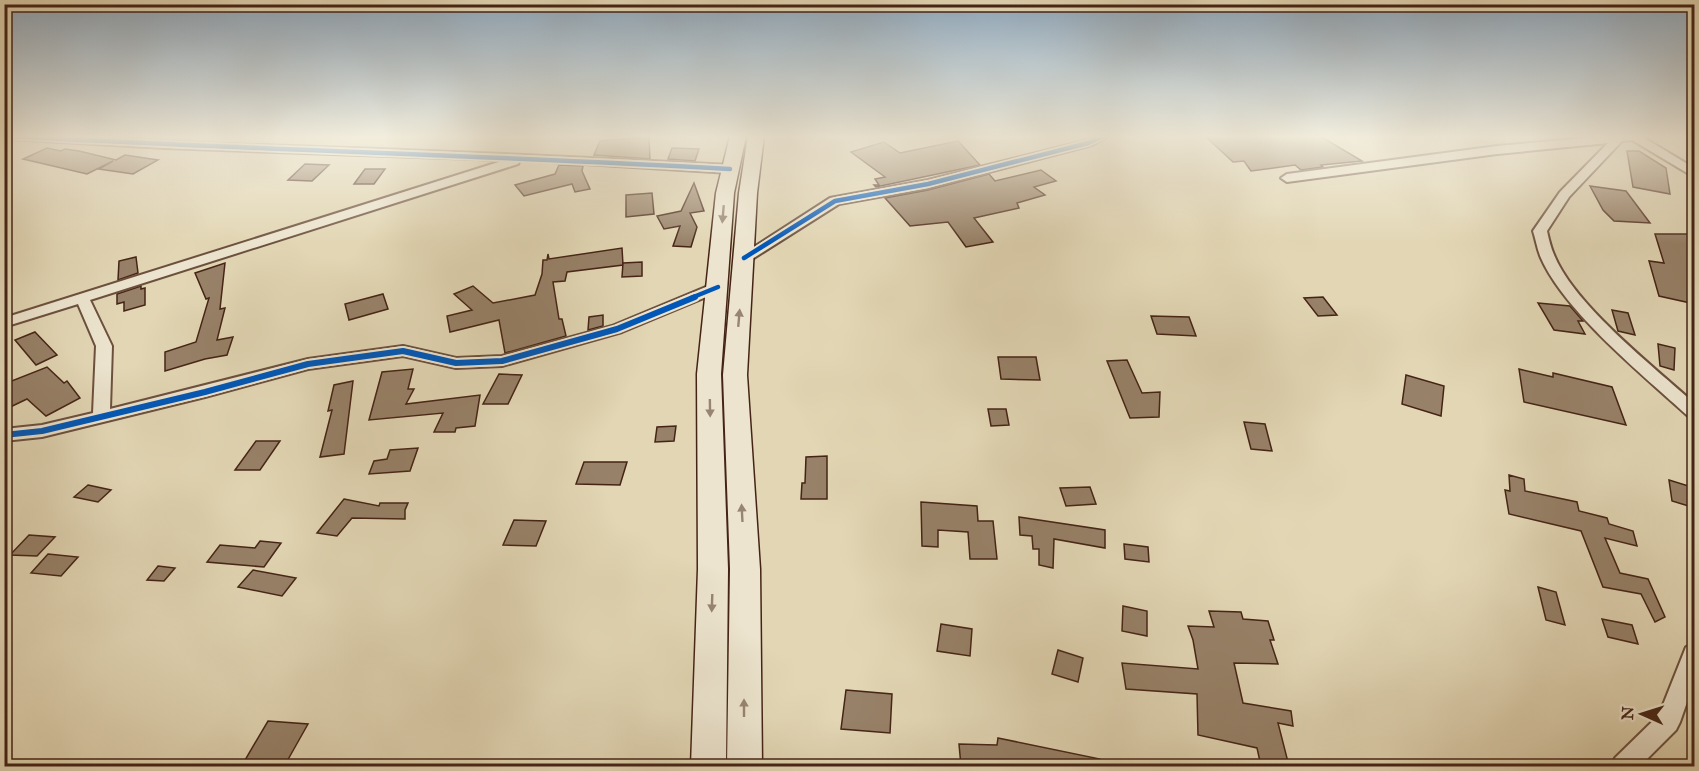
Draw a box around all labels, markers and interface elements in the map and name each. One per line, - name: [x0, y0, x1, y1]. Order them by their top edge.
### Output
- one-way arrow: [718, 204, 728, 223]
- one-way arrow: [734, 309, 744, 328]
- one-way arrow: [705, 399, 715, 418]
- one-way arrow: [737, 504, 747, 523]
- one-way arrow: [708, 593, 717, 612]
- north arrow: [1612, 684, 1672, 744]
- one-way arrow: [739, 699, 749, 718]
- text: N: [1618, 706, 1637, 721]

